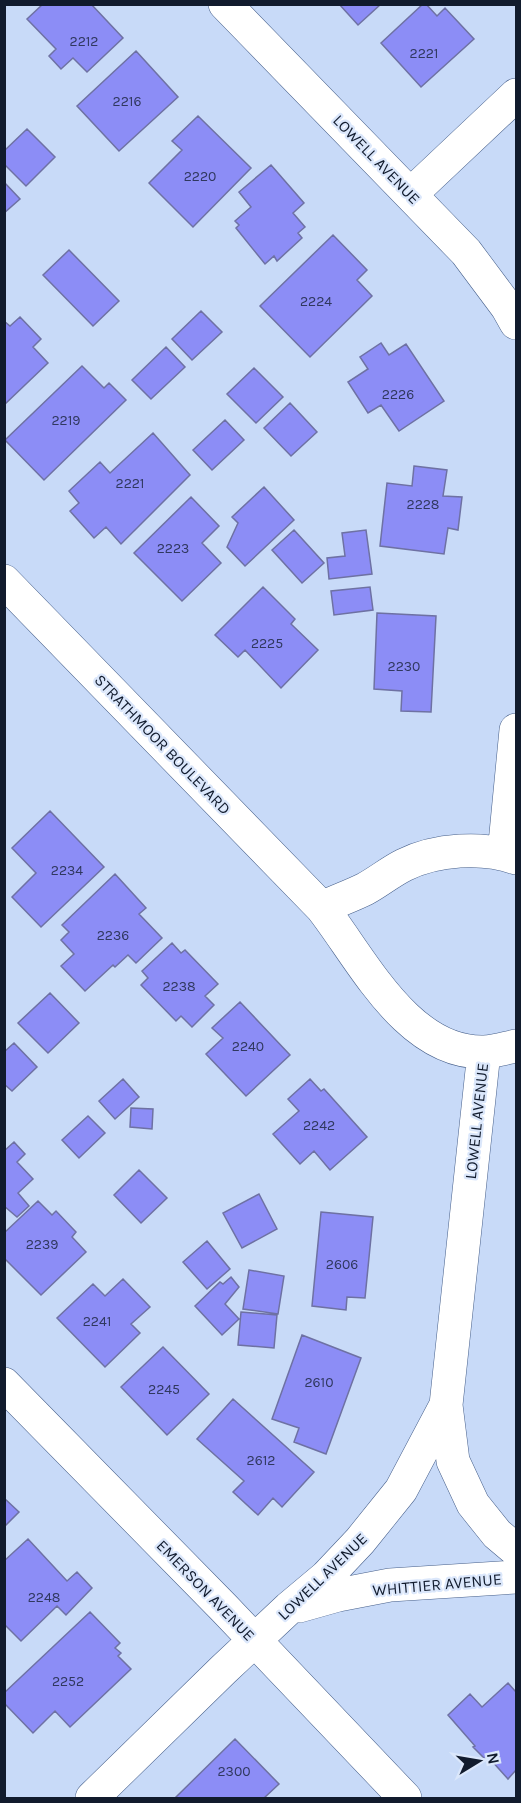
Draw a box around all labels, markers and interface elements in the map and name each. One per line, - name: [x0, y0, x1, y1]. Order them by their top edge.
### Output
- house number: 2212: [70, 33, 98, 50]
- house number: 2221: [410, 45, 438, 62]
- house number: 2216: [113, 93, 141, 110]
- street label: LOWELL AVENUE: [329, 111, 424, 208]
- house number: 2220: [184, 168, 216, 185]
- house number: 2224: [300, 293, 332, 310]
- house number: 2226: [382, 386, 414, 403]
- house number: 2219: [52, 412, 80, 429]
- house number: 2221: [116, 475, 144, 492]
- house number: 2228: [407, 496, 439, 513]
- house number: 2223: [157, 540, 189, 557]
- house number: 2225: [251, 635, 283, 652]
- house number: 2230: [388, 658, 420, 675]
- street label: STRATHMOOR BOULEVARD: [91, 670, 235, 818]
- house number: 2234: [51, 862, 83, 879]
- house number: 2236: [97, 927, 129, 944]
- house number: 2238: [162, 978, 196, 995]
- house number: 2240: [232, 1038, 264, 1055]
- street label: LOWELL AVENUE: [461, 1062, 492, 1180]
- house number: 2242: [303, 1117, 335, 1134]
- house number: 2239: [26, 1236, 58, 1253]
- house number: 2606: [326, 1256, 358, 1273]
- house number: 2241: [83, 1313, 111, 1330]
- house number: 2610: [304, 1374, 334, 1391]
- house number: 2245: [148, 1381, 180, 1398]
- house number: 2612: [247, 1452, 275, 1469]
- street label: LOWELL AVENUE: [274, 1529, 371, 1624]
- street label: EMERSON AVENUE: [153, 1536, 259, 1645]
- street label: WHITTIER AVENUE: [372, 1569, 502, 1600]
- house number: 2248: [28, 1589, 60, 1606]
- house number: 2252: [52, 1673, 84, 1690]
- north arrow: [449, 1731, 509, 1791]
- text: N: [483, 1751, 504, 1766]
- house number: 2300: [218, 1763, 251, 1780]

